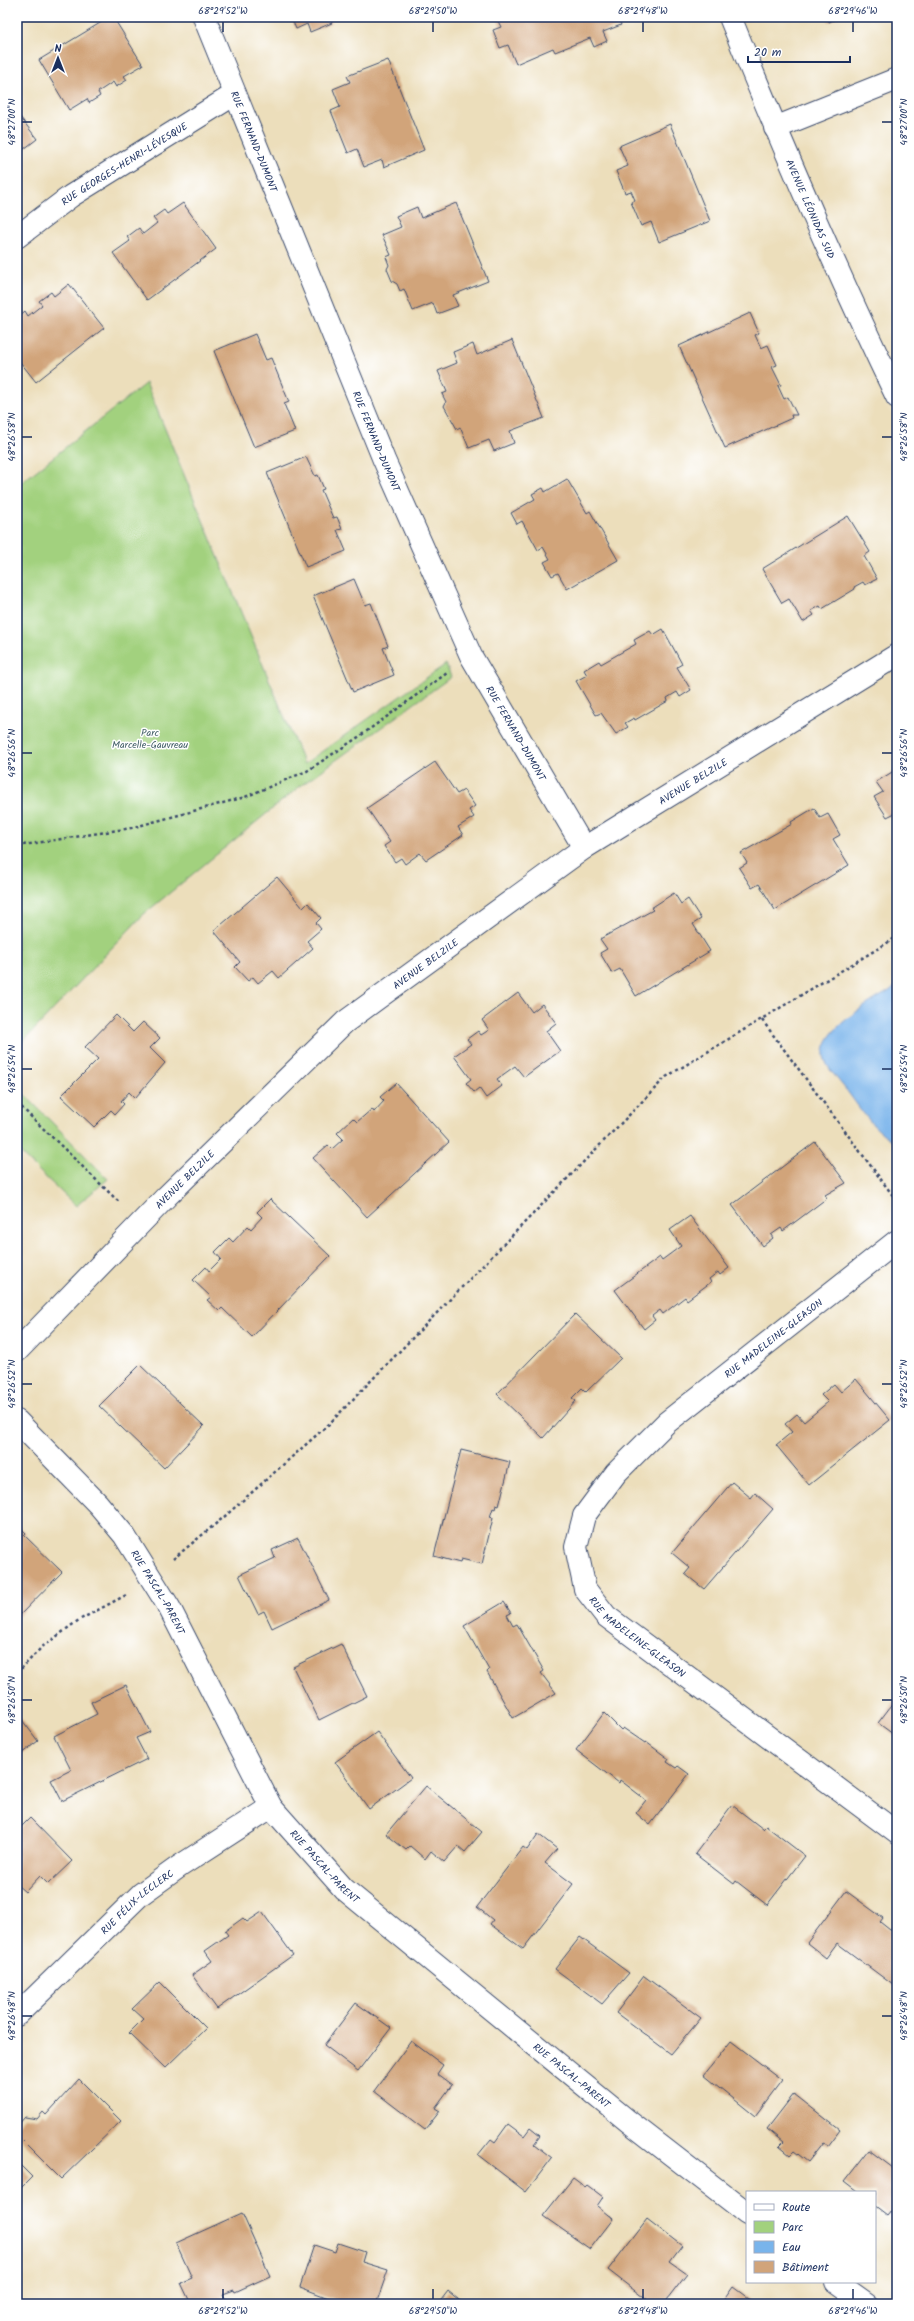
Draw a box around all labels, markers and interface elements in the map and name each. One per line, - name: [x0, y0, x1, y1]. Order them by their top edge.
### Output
- text: 68°29'52"W: [198, 3, 248, 19]
- text: 68°29'50"W: [409, 3, 457, 19]
- text: 68°29'48"W: [618, 3, 668, 19]
- text: 68°29'46"W: [828, 3, 878, 19]
- north arrow: [38, 38, 78, 78]
- scale bar: [748, 38, 850, 64]
- text: N: [55, 40, 62, 58]
- text: 20 m: [754, 43, 782, 62]
- street label: RUE FERNAND-DUMONT: [226, 89, 282, 196]
- text: 48°27'00"N: [4, 98, 20, 145]
- text: 48°27'00"N: [896, 98, 912, 145]
- street label: RUE GEORGES-HENRI-LÉVESQUE: [58, 118, 192, 210]
- street label: AVENUE LÉONIDAS SUD: [781, 157, 839, 262]
- street label: RUE FERNAND-DUMONT: [348, 389, 405, 496]
- text: 48°26'58"N: [4, 412, 20, 462]
- text: 48°26'58"N: [896, 412, 912, 462]
- street label: RUE FERNAND-DUMONT: [481, 683, 551, 786]
- park label: Parc Marcelle-Gauvreau: [112, 725, 188, 753]
- text: 48°26'56"N: [4, 728, 20, 777]
- text: 48°26'56"N: [896, 728, 912, 777]
- street label: AVENUE BELZILE: [656, 754, 732, 809]
- street label: AVENUE BELZILE: [390, 934, 463, 994]
- text: 48°26'54"N: [4, 1044, 20, 1093]
- text: 48°26'54"N: [896, 1044, 912, 1093]
- street label: AVENUE BELZILE: [152, 1146, 219, 1213]
- street label: RUE MADELEINE-GLEASON: [721, 1295, 827, 1382]
- text: 48°26'52"N: [4, 1359, 20, 1409]
- text: 48°26'52"N: [896, 1359, 912, 1409]
- street label: RUE PASCAL-PARENT: [126, 1547, 189, 1639]
- street label: RUE MADELEINE-GLEASON: [585, 1593, 689, 1682]
- text: 48°26'50"N: [4, 1676, 20, 1724]
- text: 48°26'50"N: [896, 1676, 912, 1724]
- street label: RUE PASCAL-PARENT: [286, 1826, 364, 1909]
- street label: RUE FÉLIX-LECLERC: [97, 1866, 177, 1939]
- text: 48°26'48"N: [4, 1991, 20, 2041]
- text: 48°26'48"N: [896, 1991, 912, 2041]
- street label: RUE PASCAL-PARENT: [529, 2039, 615, 2114]
- legend: [746, 2191, 876, 2283]
- text: Route: [782, 2198, 811, 2217]
- text: Parc: [782, 2218, 803, 2237]
- text: Eau: [782, 2238, 801, 2257]
- text: Bâtiment: [782, 2258, 829, 2277]
- text: 68°29'52"W: [198, 2303, 248, 2319]
- text: 68°29'50"W: [409, 2303, 457, 2319]
- text: 68°29'48"W: [618, 2303, 668, 2319]
- text: 68°29'46"W: [828, 2303, 878, 2319]

